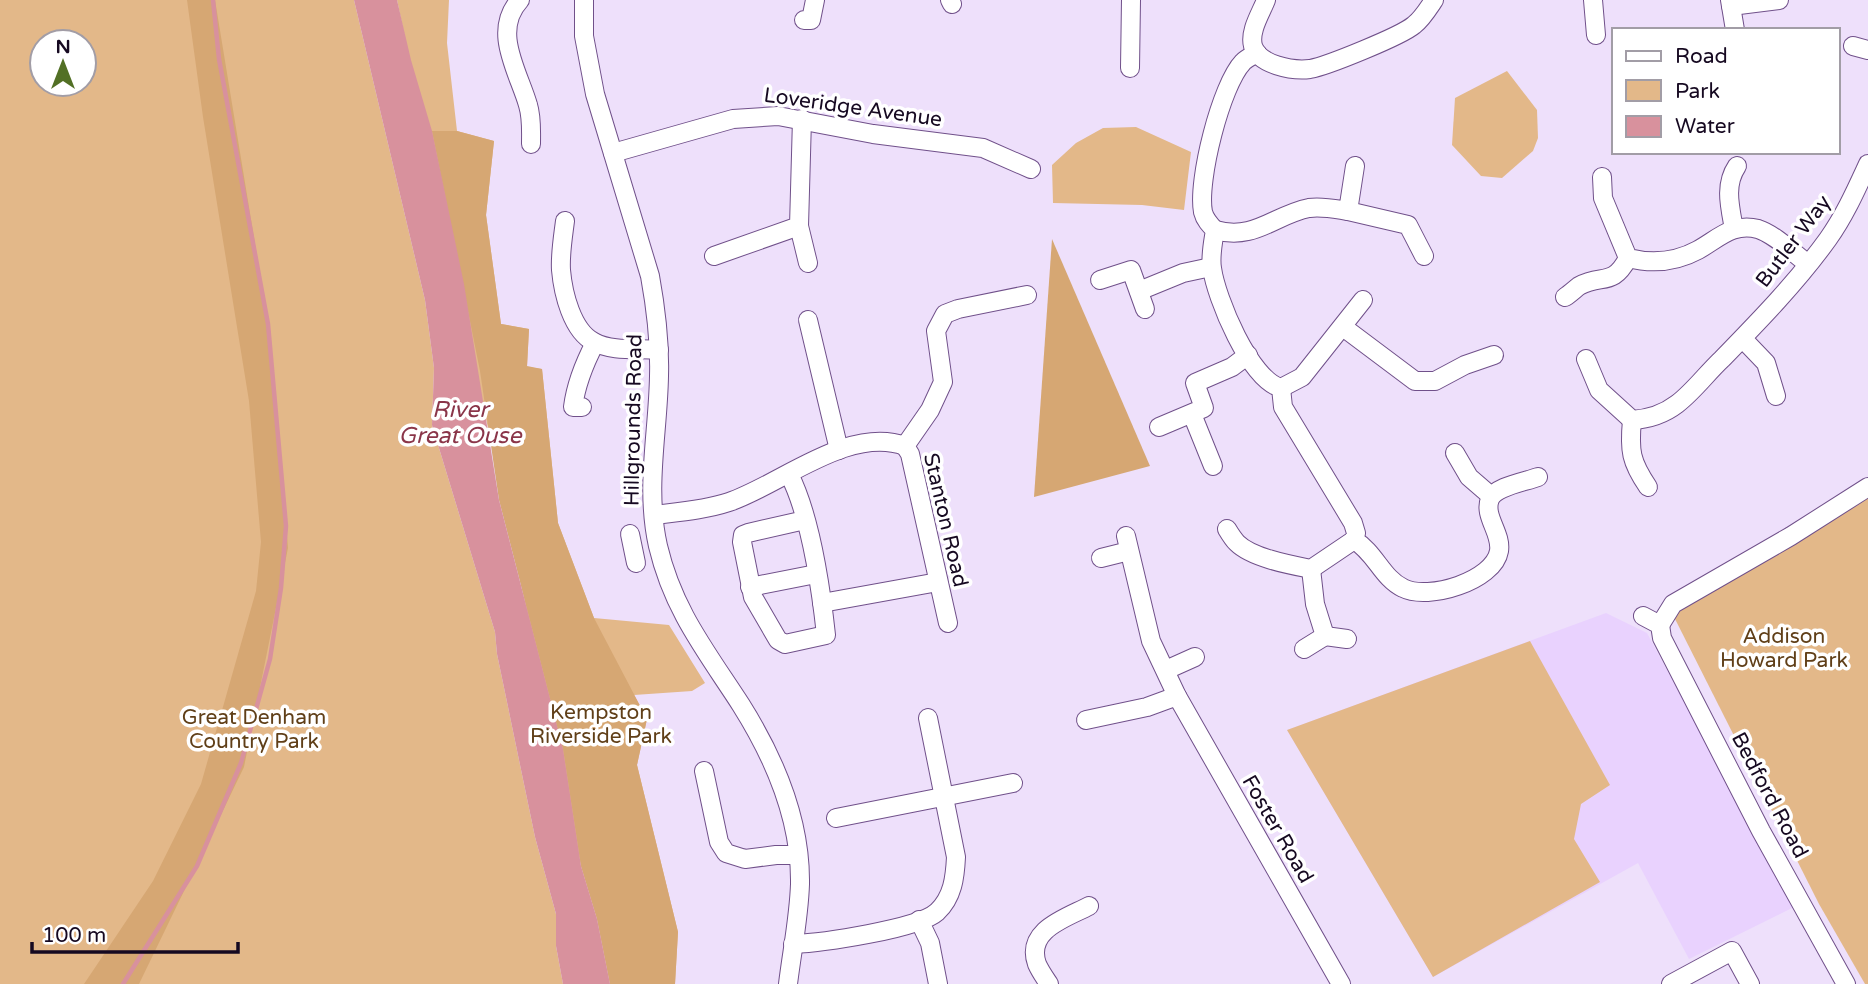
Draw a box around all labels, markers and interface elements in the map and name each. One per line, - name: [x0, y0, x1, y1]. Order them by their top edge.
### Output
- north arrow: [28, 28, 98, 98]
- legend: [1612, 28, 1840, 154]
- text: N: [55, 36, 71, 58]
- text: Road: [1675, 44, 1728, 69]
- text: Park: [1675, 79, 1720, 104]
- street label: Loveridge Avenue: [762, 83, 944, 132]
- text: Water: [1675, 114, 1735, 139]
- street label: Butler Way: [1751, 190, 1836, 292]
- street label: Hillgrounds Road: [619, 334, 648, 506]
- water label: River Great Ouse: [399, 396, 523, 450]
- street label: Stanton Road: [918, 451, 973, 589]
- park label: Addison Howard Park: [1720, 624, 1848, 673]
- park label: Kempston Riverside Park: [530, 700, 672, 749]
- park label: Great Denham Country Park: [182, 705, 326, 754]
- street label: Bedford Road: [1726, 728, 1813, 862]
- street label: Foster Road: [1237, 771, 1319, 888]
- scale bar: [32, 911, 238, 955]
- text: 100 m: [42, 923, 106, 948]

